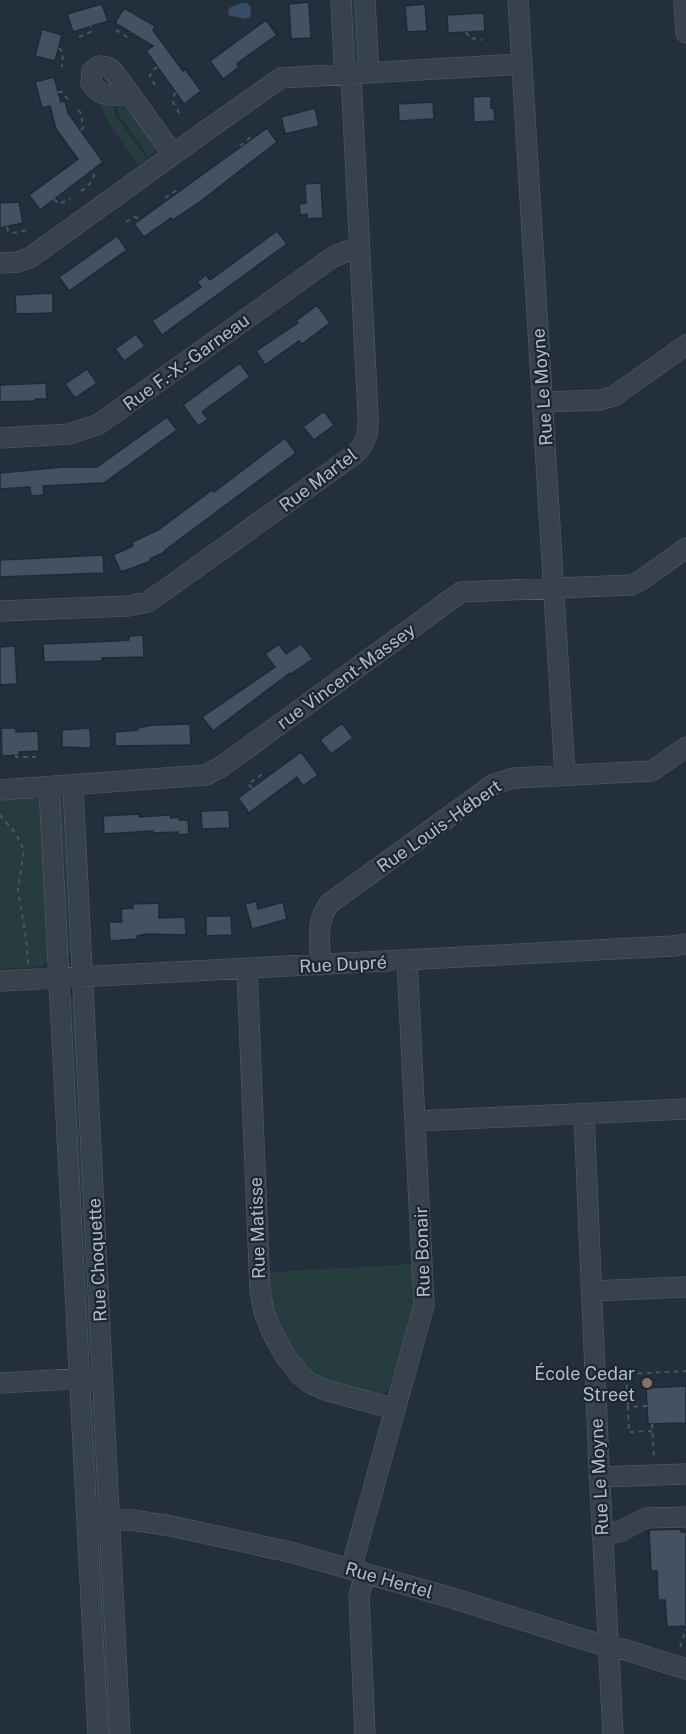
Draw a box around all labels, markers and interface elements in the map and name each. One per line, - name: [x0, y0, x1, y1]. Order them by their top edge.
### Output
- street label: Rue F.-X.-Garneau: [119, 309, 253, 415]
- street label: Rue Le Moyne: [527, 328, 557, 446]
- street label: Rue Martel: [275, 444, 361, 516]
- street label: rue Vincent-Massey: [273, 619, 419, 733]
- street label: Rue Louis-Hébert: [373, 775, 505, 877]
- street label: Rue Dupré: [299, 951, 387, 977]
- street label: Rue Matisse: [245, 1177, 269, 1279]
- street label: Rue Choquette: [83, 1198, 111, 1322]
- street label: Rue Bonair: [410, 1206, 434, 1298]
- place label: École Cedar Street: [534, 1362, 635, 1405]
- marker: École Cedar Street: [640, 1376, 654, 1390]
- street label: Rue Le Moyne: [585, 1418, 613, 1536]
- street label: Rue Hertel: [343, 1558, 435, 1602]

